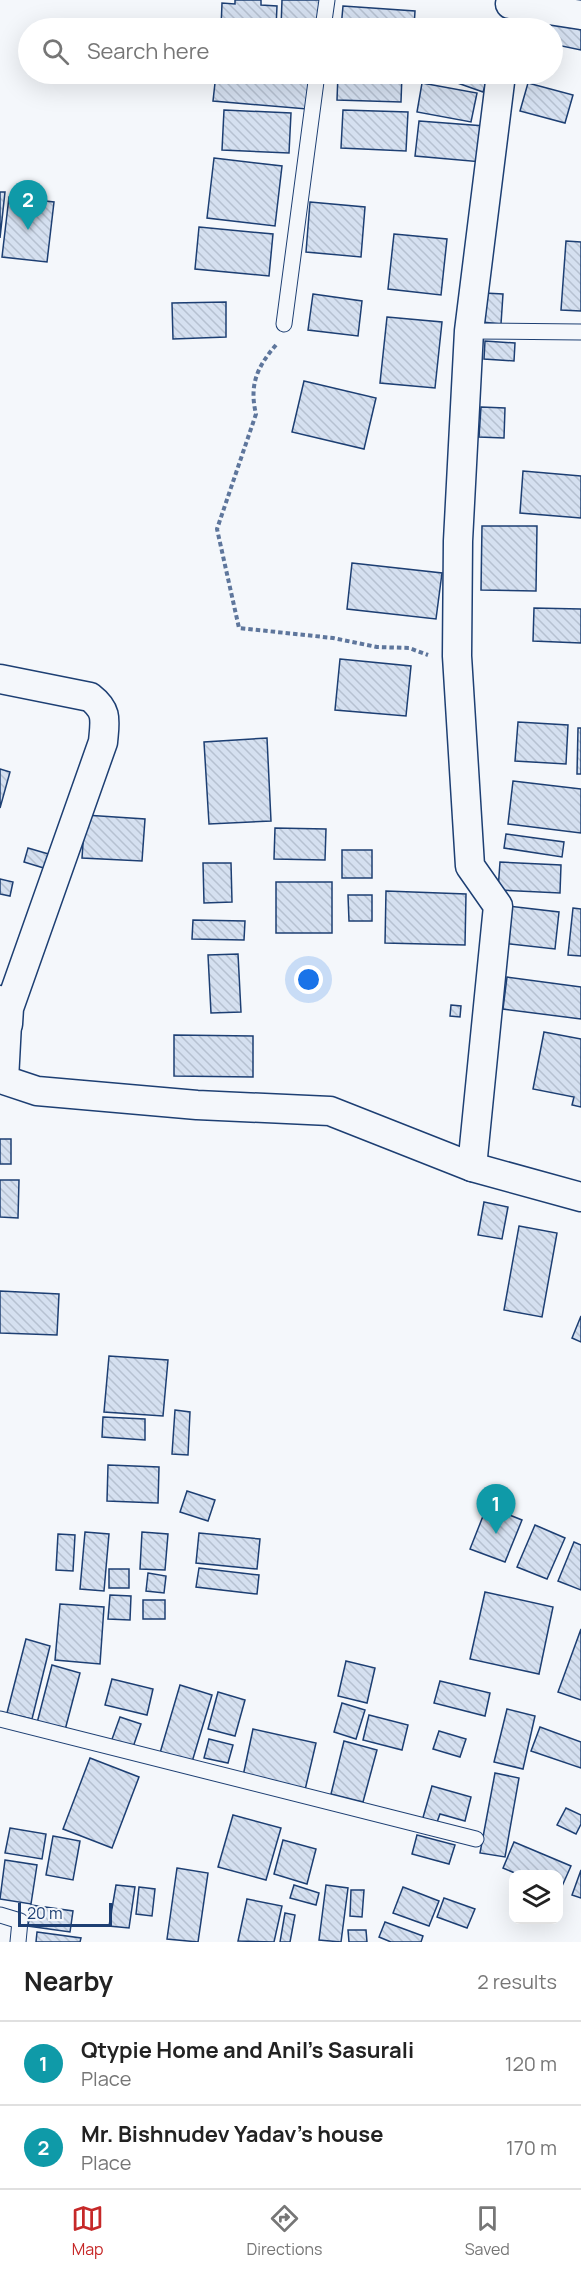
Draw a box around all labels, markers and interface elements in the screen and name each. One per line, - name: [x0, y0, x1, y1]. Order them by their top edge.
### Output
- search box: [18, 18, 563, 84]
- icon: search: [39, 35, 72, 68]
- text: Search here: [87, 36, 209, 66]
- pin: 2: [9, 180, 48, 230]
- your location: [294, 965, 323, 994]
- pin: 1: [476, 1484, 516, 1534]
- map controls: [509, 1870, 563, 1924]
- button: layers: [509, 1870, 563, 1924]
- scale bar: [18, 1900, 112, 1928]
- text: 20 m: [27, 1902, 63, 1924]
- text: Nearby: [24, 1963, 113, 1999]
- text: 2 results: [477, 1968, 557, 1995]
- text: Qtypie Home and Anil's Sasurali: [81, 2035, 414, 2065]
- text: 1: [39, 2050, 48, 2077]
- text: 120 m: [505, 2050, 557, 2077]
- text: Place: [81, 2065, 131, 2092]
- text: Mr. Bishnudev Yadav's house: [81, 2119, 384, 2149]
- text: 2: [38, 2134, 49, 2161]
- text: 170 m: [506, 2134, 557, 2161]
- text: Place: [81, 2149, 131, 2176]
- tab: Map: [71, 2202, 104, 2260]
- tab: Directions: [247, 2202, 322, 2260]
- tab: Saved: [465, 2202, 510, 2260]

